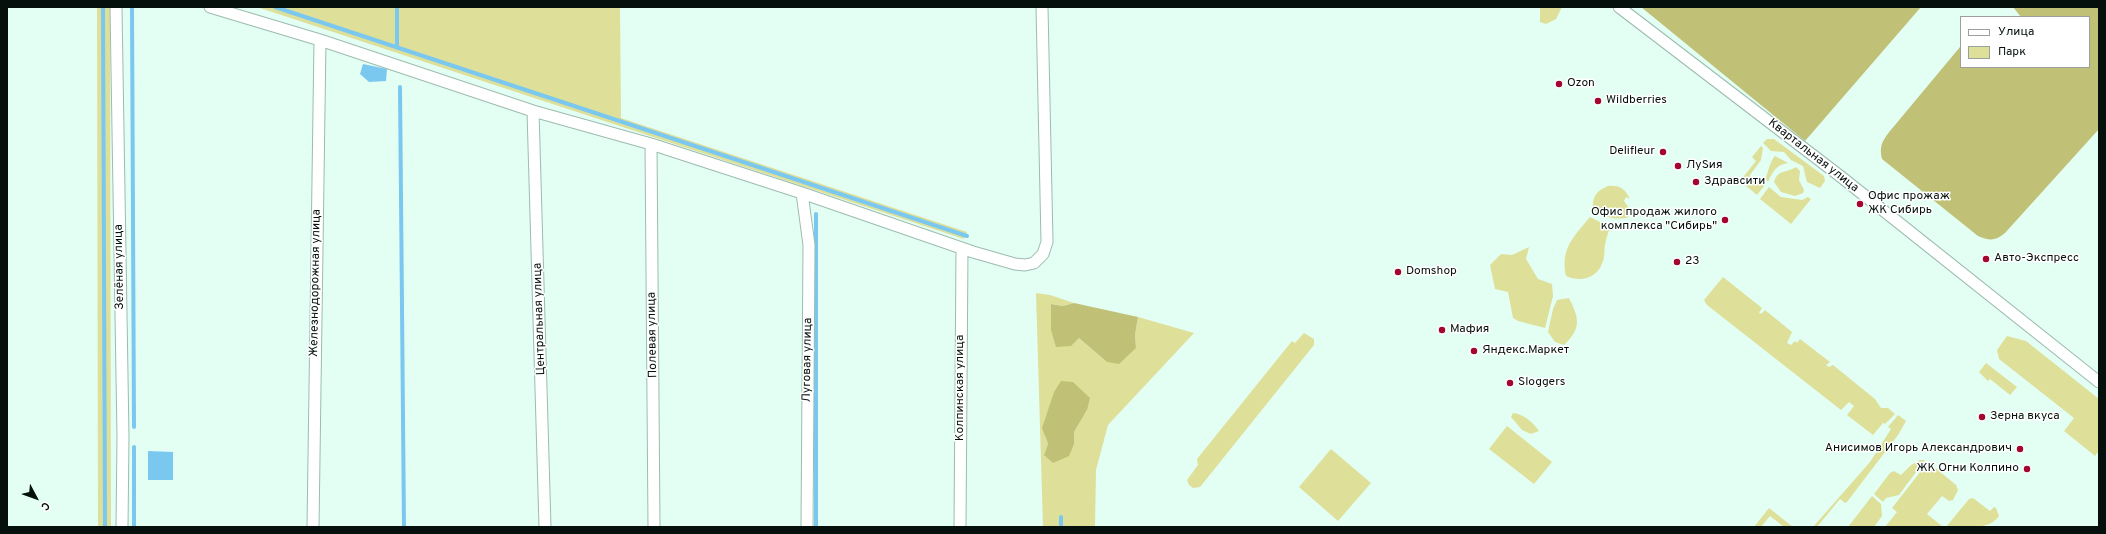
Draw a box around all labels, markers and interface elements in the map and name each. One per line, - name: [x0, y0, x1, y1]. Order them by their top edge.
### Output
- legend: [1960, 16, 2090, 68]
- text: Улица: [1998, 24, 2034, 40]
- text: Парк: [1998, 44, 2026, 60]
- place label: Ozon: [1567, 77, 1595, 91]
- marker: Ozon: [1554, 79, 1564, 89]
- place label: Wildberries: [1606, 94, 1667, 108]
- marker: Wildberries: [1593, 96, 1603, 106]
- street label: Квартальная улица: [1765, 116, 1861, 196]
- place label: Delifleur: [1609, 145, 1655, 159]
- marker: Delifleur: [1658, 147, 1668, 157]
- place label: ЛуSия: [1686, 159, 1723, 173]
- marker: ЛуSия: [1673, 161, 1683, 171]
- place label: Здравсити: [1704, 175, 1765, 189]
- marker: Здравсити: [1691, 177, 1701, 187]
- place label: Офис прожаж ЖК Сибирь: [1868, 190, 1950, 218]
- marker: Офис прожаж ЖК Сибирь: [1855, 199, 1865, 209]
- place label: Офис продаж жилого комплекса "Сибирь": [1591, 206, 1717, 234]
- street label: Железнодорожная улица: [308, 209, 324, 357]
- marker: Офис продаж жилого комплекса "Сибирь": [1720, 215, 1730, 225]
- street label: Зелёная улица: [112, 224, 128, 310]
- place label: Авто-Экспресс: [1994, 252, 2079, 266]
- marker: Авто-Экспресс: [1981, 254, 1991, 264]
- place label: 23: [1685, 255, 1700, 269]
- marker: 23: [1672, 257, 1682, 267]
- street label: Центральная улица: [531, 263, 549, 375]
- place label: Domshop: [1406, 265, 1457, 279]
- marker: Domshop: [1393, 267, 1403, 277]
- street label: Полевая улица: [645, 292, 661, 378]
- street label: Луговая улица: [800, 317, 816, 403]
- place label: Мафия: [1450, 323, 1489, 337]
- marker: Мафия: [1437, 325, 1447, 335]
- street label: Колпинская улица: [954, 335, 968, 441]
- place label: Яндекс.Маркет: [1482, 344, 1569, 358]
- marker: Яндекс.Маркет: [1469, 346, 1479, 356]
- place label: Sloggers: [1518, 376, 1565, 390]
- marker: Sloggers: [1505, 378, 1515, 388]
- place label: Зерна вкуса: [1990, 410, 2060, 424]
- marker: Зерна вкуса: [1977, 412, 1987, 422]
- place label: Анисимов Игорь Александрович: [1825, 442, 2012, 456]
- marker: Анисимов Игорь Александрович: [2015, 444, 2025, 454]
- place label: ЖК Огни Колпино: [1916, 462, 2019, 476]
- marker: ЖК Огни Колпино: [2022, 464, 2032, 474]
- north arrow: [16, 478, 56, 518]
- text: С: [37, 499, 53, 513]

